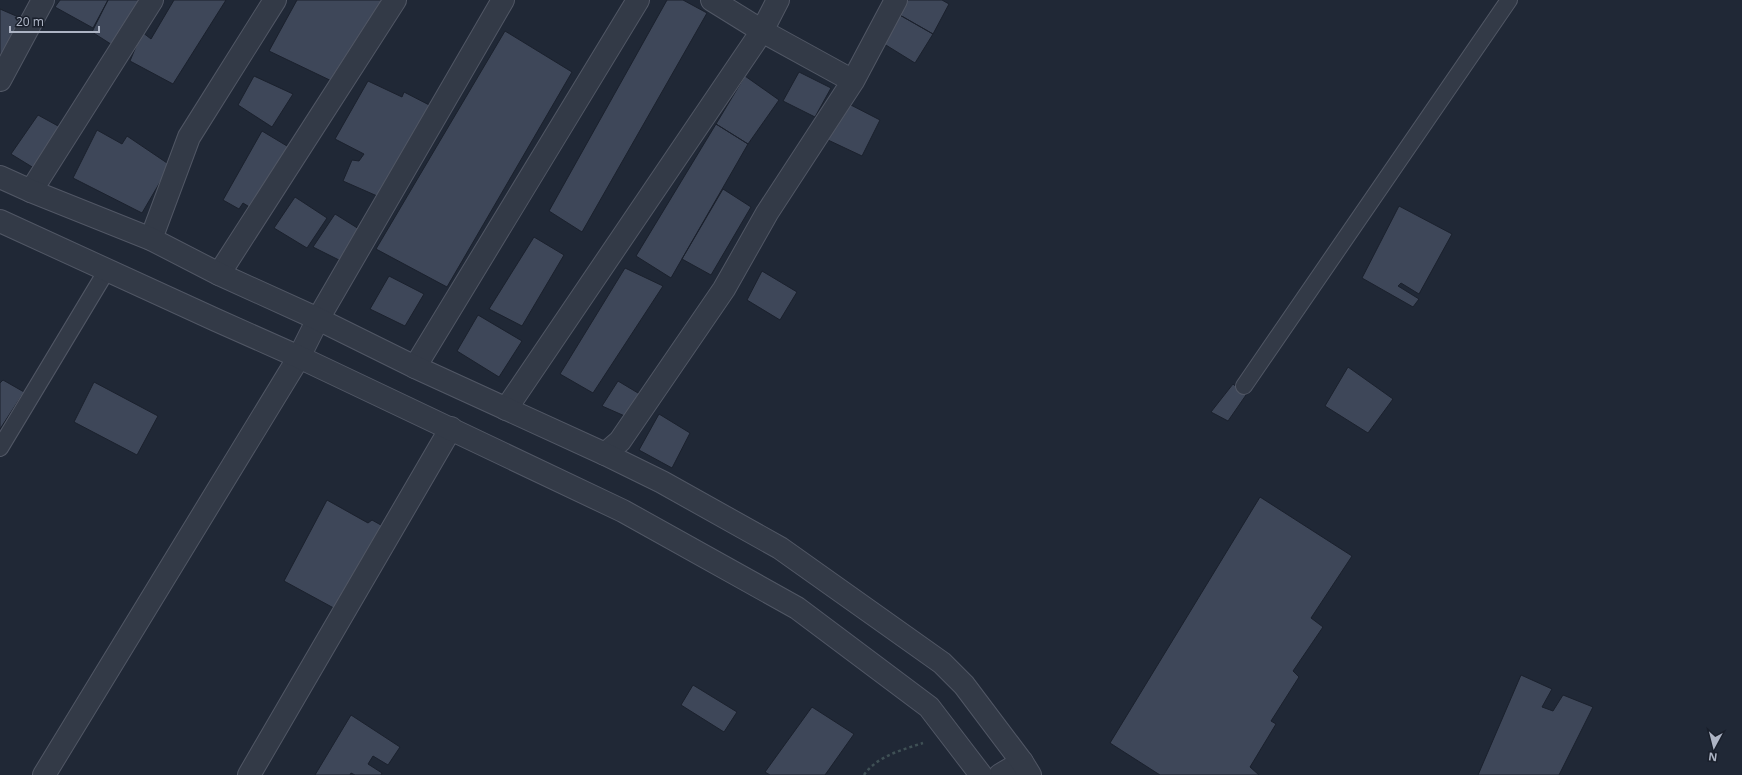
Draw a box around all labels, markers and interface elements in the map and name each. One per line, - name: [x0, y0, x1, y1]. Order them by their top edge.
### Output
- scale bar: [10, 8, 99, 34]
- text: 20 m: [16, 13, 44, 30]
- north arrow: [1694, 727, 1734, 767]
- text: N: [1707, 749, 1718, 765]

